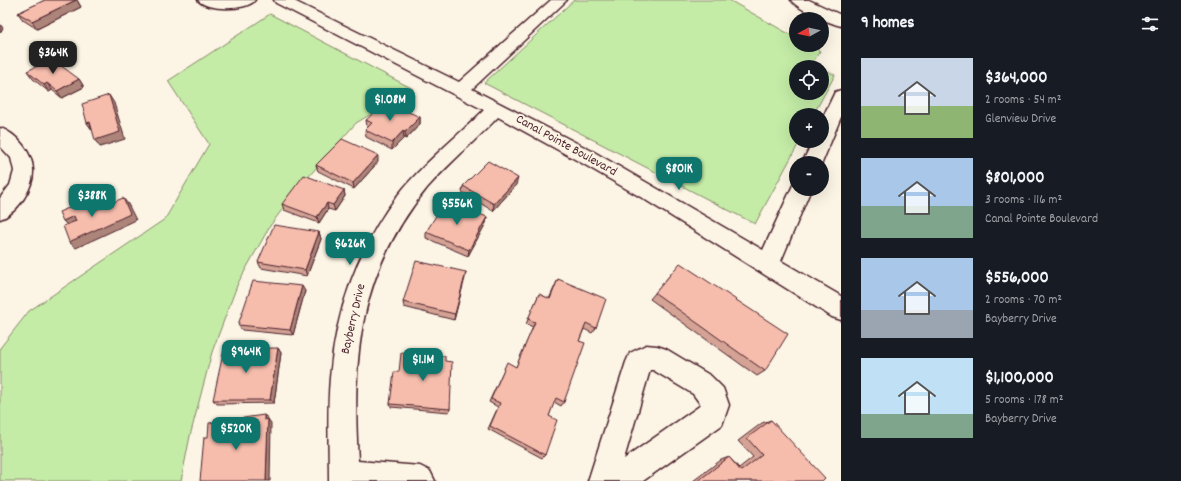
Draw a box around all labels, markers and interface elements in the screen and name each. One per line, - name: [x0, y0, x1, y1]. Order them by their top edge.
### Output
- north arrow: [789, 12, 829, 52]
- map controls: [789, 12, 829, 196]
- text: 9 homes: [861, 12, 914, 36]
- icon: filters: [1139, 13, 1161, 35]
- pin: $364K: [25, 41, 81, 75]
- text: $364K: [38, 44, 68, 63]
- button: locate: [789, 60, 829, 100]
- text: $364,000: [985, 67, 1048, 91]
- icon: home: [893, 74, 941, 122]
- pin: $1.08M: [357, 88, 423, 122]
- text: $1.08M: [374, 91, 406, 110]
- text: 2 rooms · 54 m²: [985, 91, 1061, 110]
- button: +: [789, 108, 829, 148]
- street label: Canal Pointe Boulevard: [512, 110, 620, 182]
- text: Glenview Drive: [985, 110, 1056, 129]
- button: −: [789, 156, 829, 196]
- pin: $801K: [651, 157, 707, 191]
- text: $801K: [665, 160, 693, 179]
- text: $801,000: [985, 167, 1044, 191]
- icon: home: [893, 174, 941, 222]
- pin: $388K: [64, 184, 120, 218]
- text: $388K: [78, 187, 106, 206]
- text: 3 rooms · 116 m²: [985, 191, 1062, 210]
- pin: $556K: [429, 192, 485, 226]
- text: $556K: [441, 195, 473, 214]
- text: Canal Pointe Boulevard: [985, 210, 1098, 229]
- pin: $626K: [322, 232, 378, 266]
- text: $626K: [334, 235, 366, 254]
- text: $556,000: [985, 267, 1049, 291]
- icon: home: [893, 274, 941, 322]
- street label: Bayberry Drive: [337, 282, 371, 356]
- text: 2 rooms · 70 m²: [985, 291, 1062, 310]
- text: Bayberry Drive: [985, 310, 1057, 329]
- pin: $964K: [218, 340, 274, 374]
- text: $964K: [231, 343, 261, 362]
- pin: $1.1M: [395, 348, 451, 382]
- text: $1.1M: [412, 351, 434, 370]
- text: $1,100,000: [985, 367, 1054, 391]
- icon: home: [893, 374, 941, 422]
- text: 5 rooms · 178 m²: [985, 391, 1063, 410]
- text: Bayberry Drive: [985, 410, 1057, 429]
- pin: $520K: [208, 417, 264, 451]
- text: $520K: [220, 420, 252, 439]

